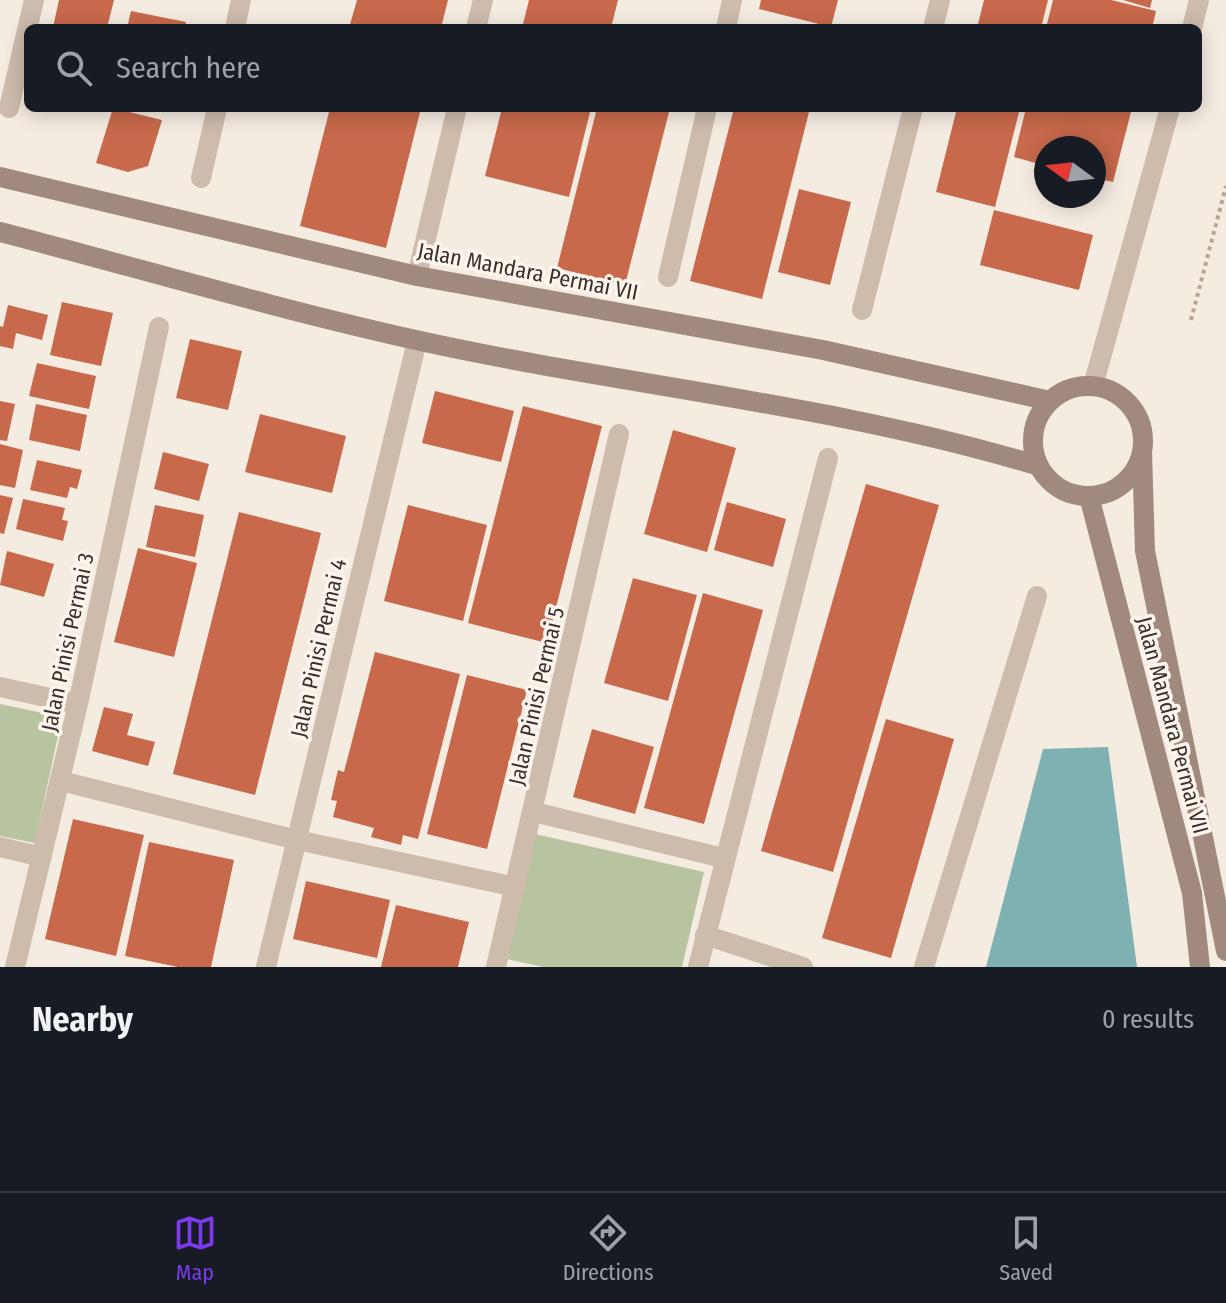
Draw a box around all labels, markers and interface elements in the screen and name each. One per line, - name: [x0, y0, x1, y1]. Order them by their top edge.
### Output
- search box: [24, 24, 1202, 112]
- icon: search: [52, 46, 96, 90]
- text: Search here: [116, 50, 261, 86]
- north arrow: [1034, 136, 1106, 208]
- street label: Jalan Mandara Permai VII: [415, 237, 640, 306]
- street label: Jalan Pinisi Permai 3: [35, 550, 100, 734]
- street label: Jalan Pinisi Permai 4: [285, 556, 352, 740]
- street label: Jalan Pinisi Permai 5: [503, 604, 570, 788]
- street label: Jalan Mandara Permai VII: [1131, 614, 1215, 837]
- text: Nearby: [32, 999, 133, 1040]
- text: 0 results: [1102, 1004, 1194, 1035]
- tab: Map: [173, 1211, 217, 1286]
- tab: Directions: [563, 1211, 654, 1286]
- tab: Saved: [999, 1211, 1053, 1286]

